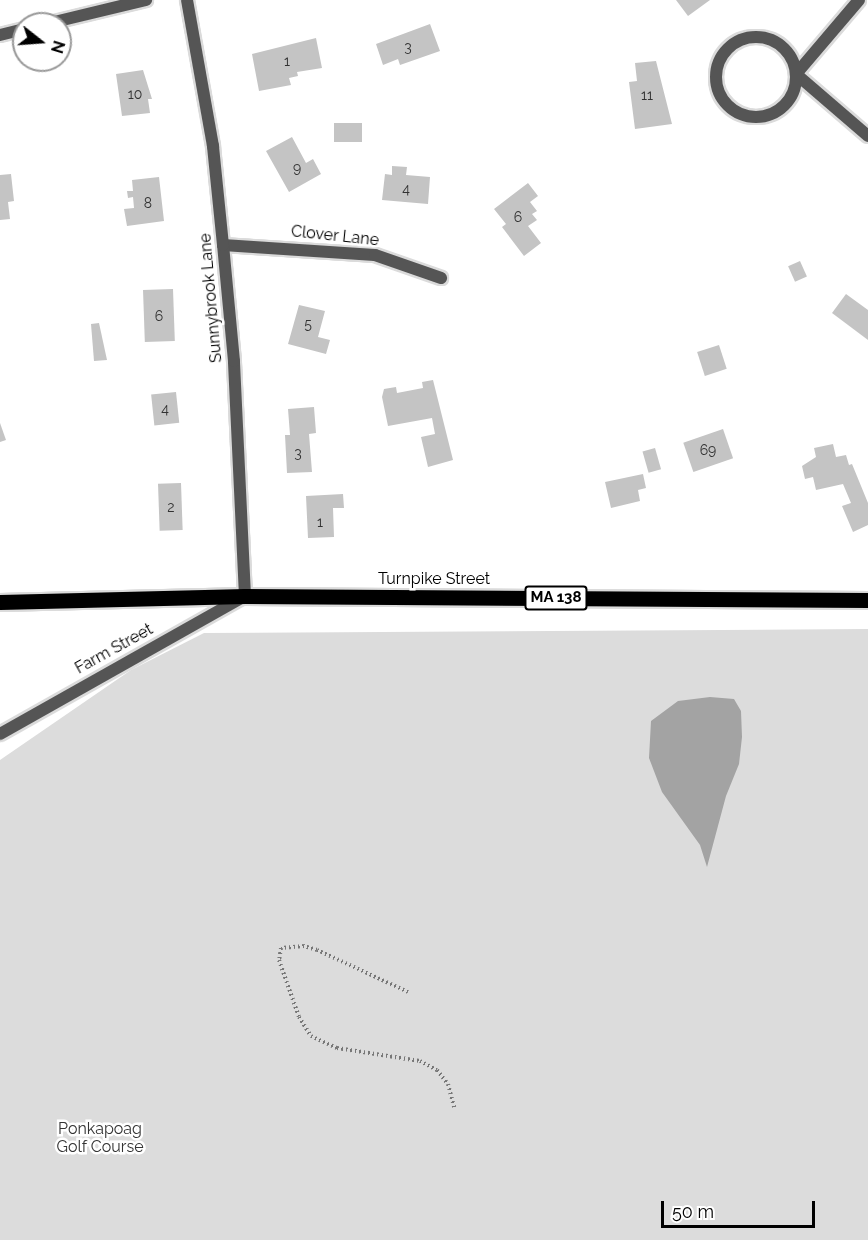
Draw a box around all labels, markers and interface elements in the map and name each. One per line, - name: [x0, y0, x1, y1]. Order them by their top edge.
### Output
- north arrow: [12, 12, 72, 72]
- text: N: [47, 38, 69, 55]
- house number: 3: [404, 39, 412, 55]
- house number: 1: [284, 53, 290, 69]
- house number: 10: [128, 86, 142, 102]
- house number: 11: [641, 87, 653, 103]
- house number: 9: [293, 160, 301, 176]
- house number: 4: [402, 181, 410, 197]
- house number: 8: [144, 195, 152, 211]
- house number: 6: [514, 209, 522, 225]
- street label: Clover Lane: [290, 222, 380, 250]
- street label: Sunnybrook Lane: [196, 232, 226, 364]
- house number: 6: [155, 308, 163, 324]
- house number: 5: [304, 316, 312, 332]
- house number: 4: [161, 401, 169, 417]
- house number: 69: [700, 442, 716, 458]
- house number: 3: [294, 445, 302, 461]
- house number: 2: [167, 499, 175, 515]
- house number: 1: [317, 514, 323, 530]
- street label: Turnpike Street: [378, 569, 490, 589]
- road number: MA 138: [523, 586, 589, 610]
- street label: Farm Street: [72, 620, 156, 678]
- park label: Ponkapoag Golf Course: [56, 1119, 144, 1157]
- scale bar: [664, 1189, 818, 1227]
- text: 50 m: [672, 1201, 714, 1222]

